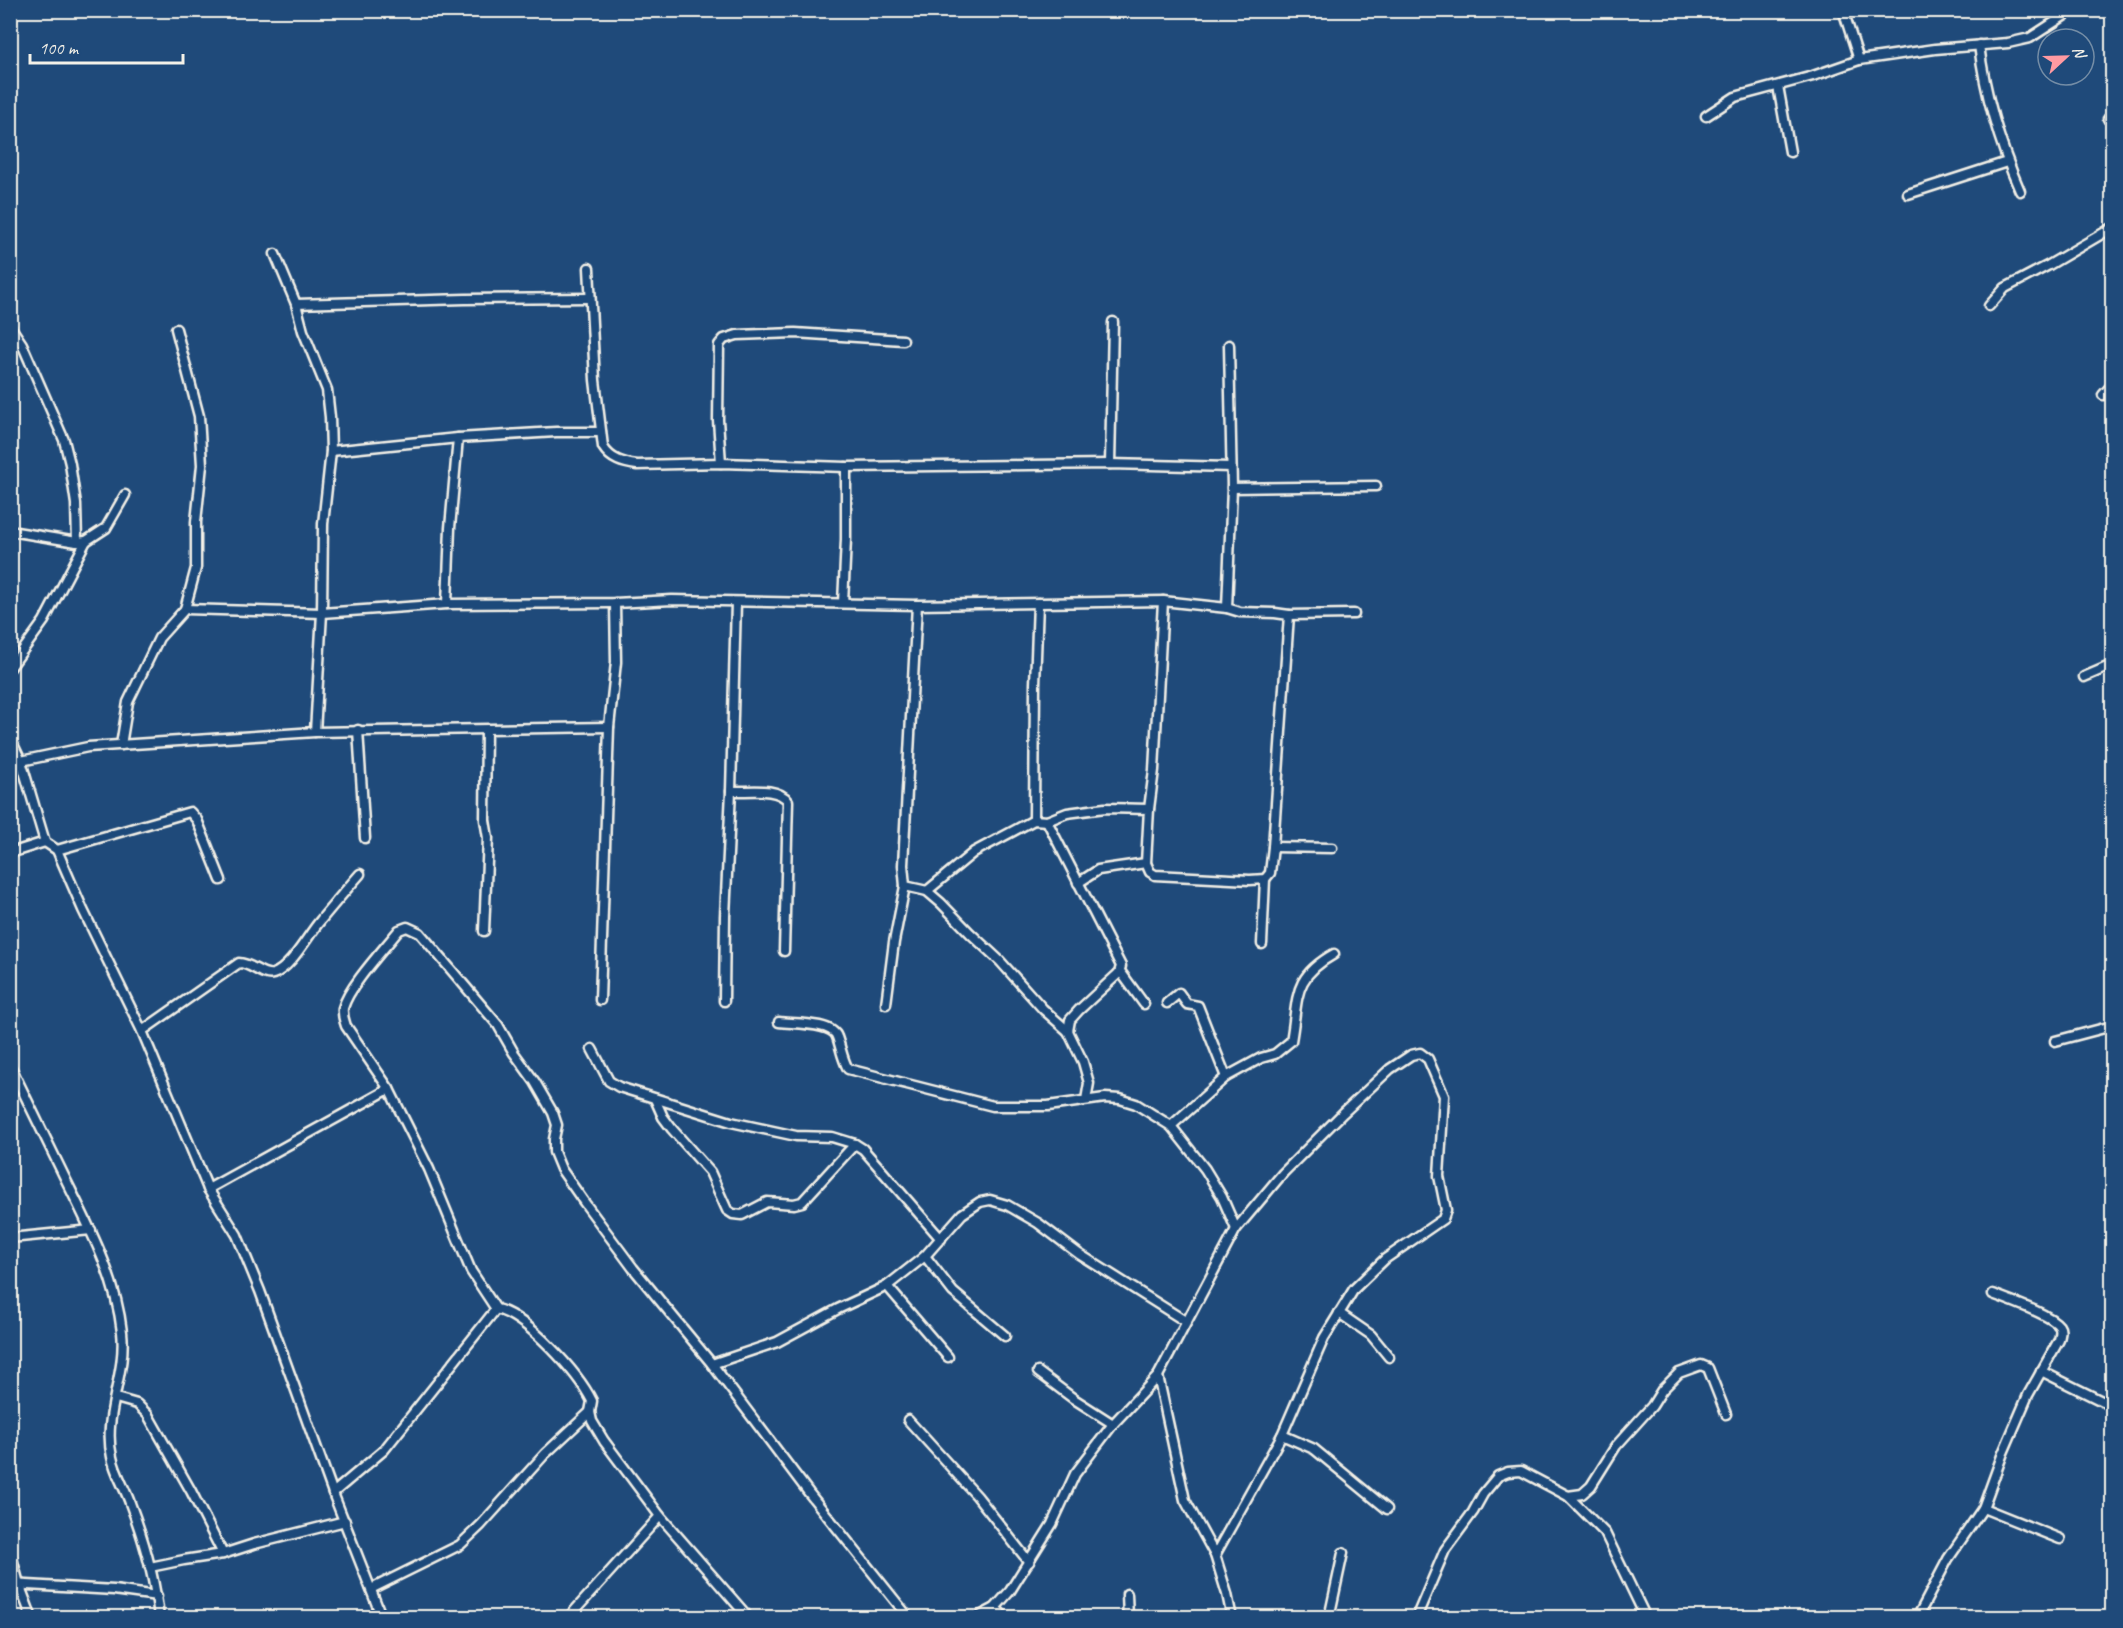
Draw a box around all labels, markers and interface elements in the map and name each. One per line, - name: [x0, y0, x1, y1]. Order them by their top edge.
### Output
- scale bar: [30, 27, 183, 65]
- north arrow: [2036, 27, 2096, 87]
- text: 100 m: [39, 37, 80, 59]
- text: N: [2068, 43, 2091, 63]

